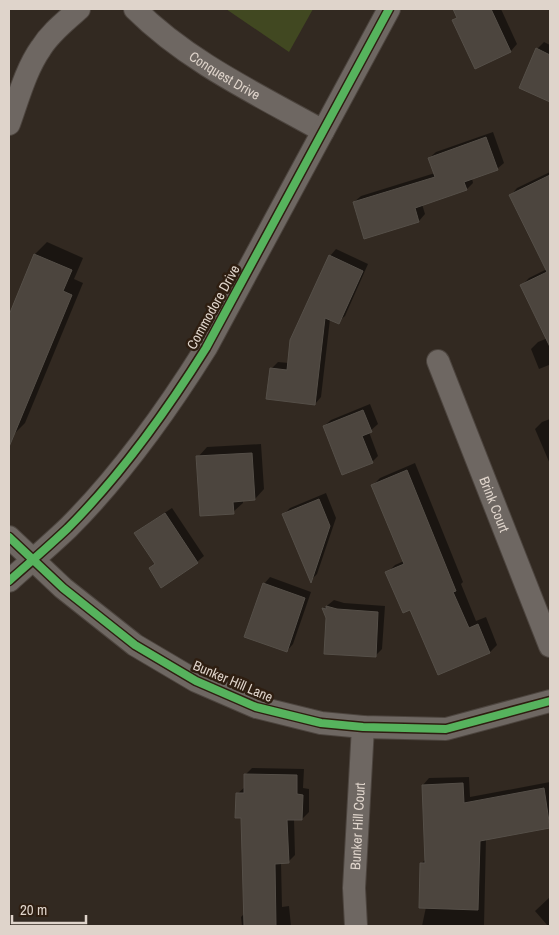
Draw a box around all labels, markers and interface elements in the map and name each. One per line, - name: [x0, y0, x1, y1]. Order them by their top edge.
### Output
- street label: Conquest Drive: [186, 47, 263, 104]
- street label: Commodore Drive: [182, 262, 244, 352]
- street label: Brink Court: [475, 474, 513, 535]
- street label: Bunker Hill Lane: [190, 656, 276, 706]
- street label: Bunker Hill Court: [346, 782, 369, 870]
- scale bar: [12, 892, 86, 924]
- text: 20 m: [20, 899, 47, 920]

